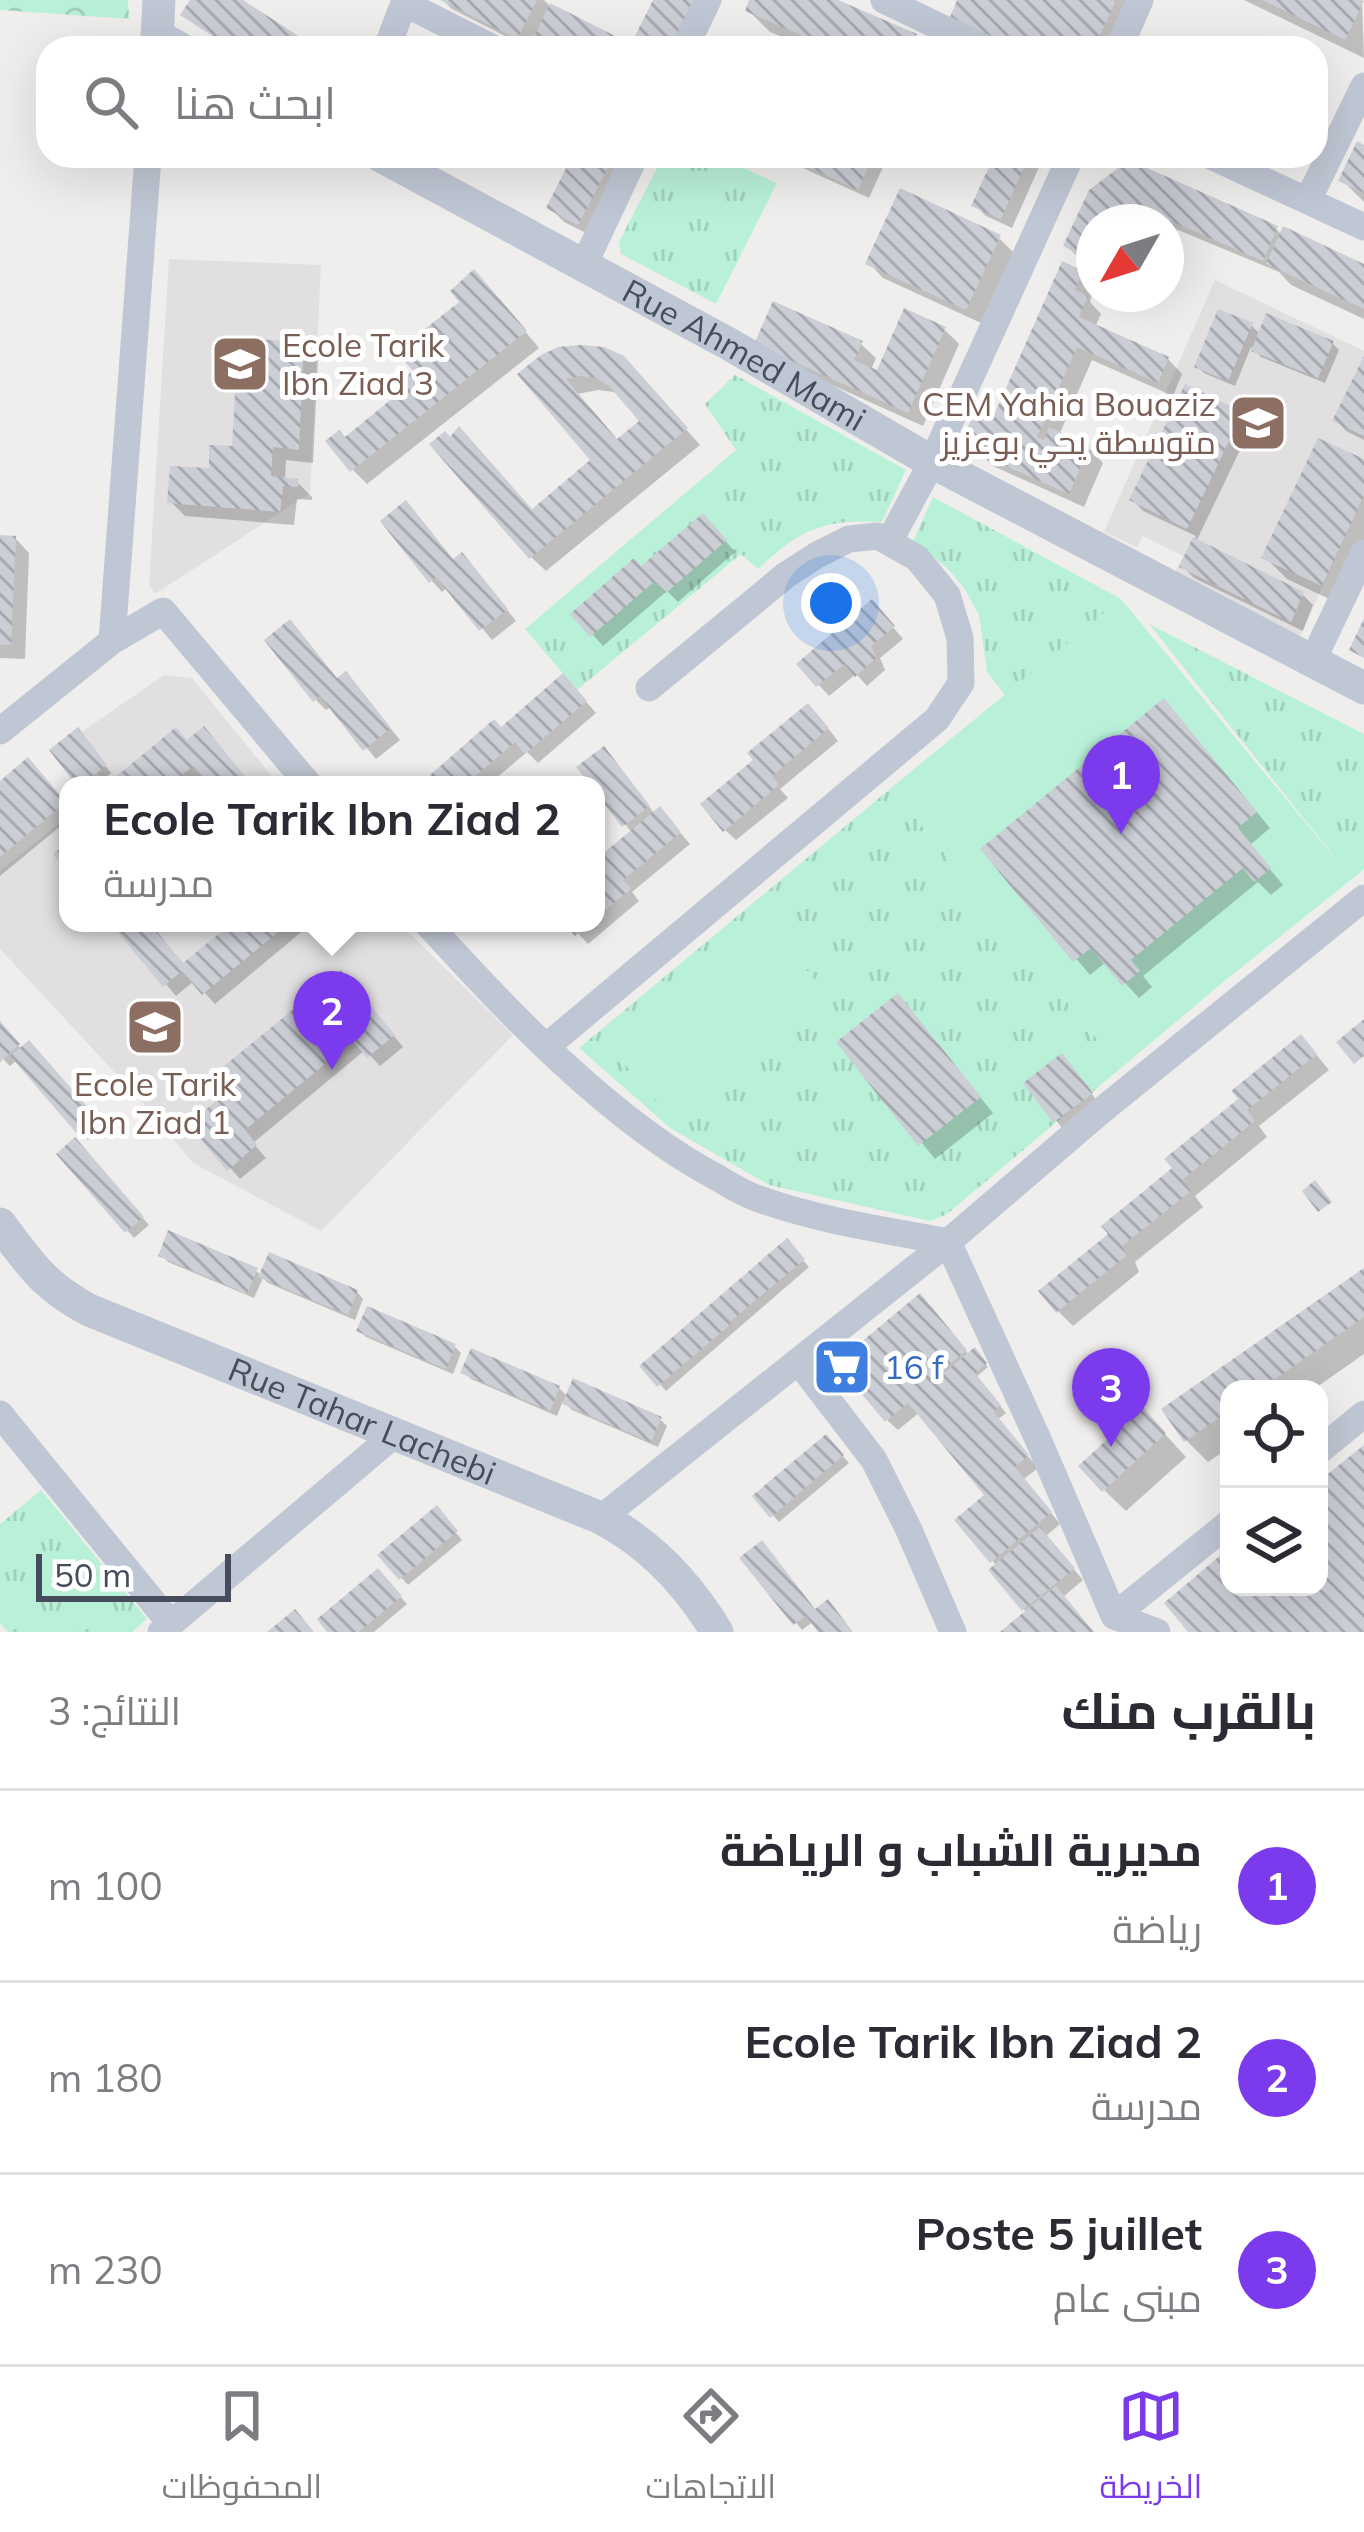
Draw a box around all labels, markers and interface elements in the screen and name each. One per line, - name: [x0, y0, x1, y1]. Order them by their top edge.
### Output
- search box: [36, 36, 1328, 168]
- icon: search: [78, 69, 144, 135]
- text: ابحث هنا: [174, 74, 336, 130]
- north arrow: [1076, 204, 1184, 312]
- street label: Rue Ahmed Mami: [616, 270, 873, 439]
- place label: Ecole Tarik Ibn Ziad 3: [282, 324, 446, 403]
- school or university icon: Ecole Tarik Ibn Ziad 3: [209, 333, 271, 395]
- place label: CEM Yahia Bouaziz متوسطة يحي بوعزيز: [922, 383, 1216, 468]
- school or university icon: CEM Yahia Bouaziz متوسطة يحي بوعزيز: [1227, 392, 1289, 454]
- your location: [801, 573, 861, 633]
- pin: 1: [1082, 735, 1160, 834]
- popup: [59, 776, 605, 932]
- text: Ecole Tarik Ibn Ziad 2: [103, 790, 561, 846]
- text: مدرسة: [103, 858, 214, 907]
- pin: 2: [293, 971, 371, 1070]
- school or university icon: Ecole Tarik Ibn Ziad 1: [124, 996, 186, 1058]
- place label: Ecole Tarik Ibn Ziad 1: [74, 1063, 237, 1142]
- supermarket icon: 16 f: [811, 1336, 873, 1398]
- place label: 16 f: [884, 1346, 944, 1387]
- street label: Rue Tahar Lachebi: [223, 1348, 502, 1493]
- pin: 3: [1072, 1348, 1150, 1447]
- map controls: [1220, 1380, 1328, 1596]
- button: locate: [1220, 1380, 1328, 1488]
- button: layers: [1220, 1488, 1328, 1596]
- scale bar: [36, 1548, 231, 1601]
- text: 50 m: [54, 1554, 131, 1595]
- text: بالقرب منك: [1061, 1678, 1316, 1742]
- text: النتائج: 3: [48, 1686, 181, 1735]
- text: مديرية الشباب و الرياضة: [720, 1821, 1202, 1877]
- text: 100 m: [48, 1861, 163, 1910]
- text: 1: [1265, 1861, 1289, 1910]
- text: رياضة: [1112, 1904, 1202, 1953]
- text: Ecole Tarik Ibn Ziad 2: [745, 2013, 1202, 2069]
- text: 180 m: [48, 2053, 163, 2102]
- text: 2: [1265, 2053, 1289, 2102]
- text: مدرسة: [1091, 2081, 1202, 2130]
- text: Poste 5 juillet: [916, 2205, 1202, 2261]
- text: 230 m: [48, 2245, 163, 2294]
- text: 3: [1265, 2245, 1289, 2294]
- text: مبنى عام: [1053, 2273, 1202, 2322]
- tab: المحفوظات: [162, 2383, 322, 2517]
- tab: الاتجاهات: [646, 2383, 776, 2517]
- tab: الخريطة: [1099, 2383, 1202, 2517]

